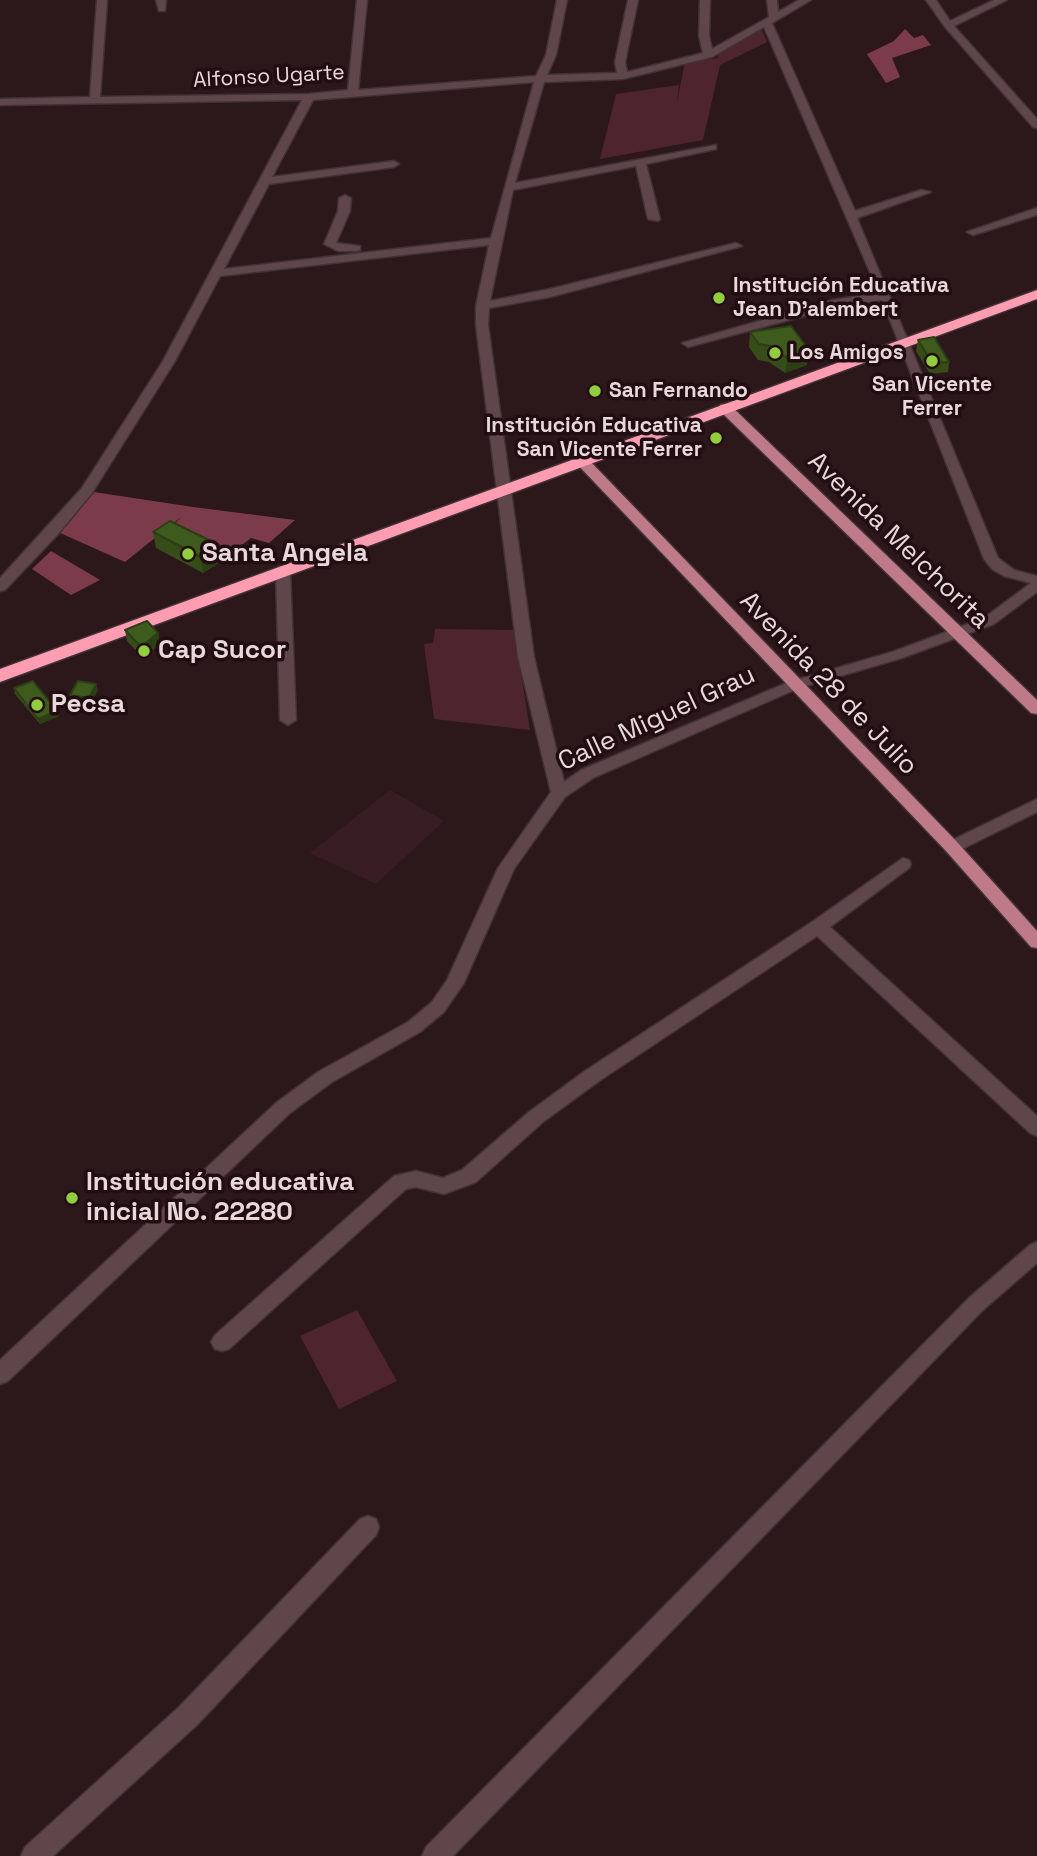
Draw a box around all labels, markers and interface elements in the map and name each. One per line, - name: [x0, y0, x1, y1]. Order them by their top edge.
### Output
- street label: Alfonso Ugarte: [193, 60, 345, 94]
- place label: Institución Educativa Jean D'alembert: [733, 273, 949, 323]
- marker: Institución Educativa Jean D'alembert: [711, 290, 727, 306]
- place label: Los Amigos: [789, 340, 904, 366]
- marker: Los Amigos: [767, 345, 783, 361]
- marker: San Vicente Ferrer: [924, 353, 940, 369]
- place label: San Vicente Ferrer: [872, 372, 992, 422]
- place label: San Fernando: [609, 378, 748, 404]
- marker: San Fernando: [587, 383, 603, 399]
- place label: Institución Educativa San Vicente Ferrer: [486, 413, 702, 463]
- marker: Institución Educativa San Vicente Ferrer: [708, 430, 724, 446]
- street label: Avenida Melchorita: [801, 446, 995, 636]
- place label: Santa Angela: [202, 538, 368, 570]
- marker: Santa Angela: [180, 546, 196, 562]
- street label: Avenida 28 de Julio: [733, 586, 923, 782]
- place label: Cap Sucor: [158, 635, 286, 667]
- marker: Cap Sucor: [136, 643, 152, 659]
- street label: Calle Miguel Grau: [554, 660, 760, 778]
- place label: Pecsa: [51, 689, 125, 721]
- marker: Pecsa: [29, 697, 45, 713]
- place label: Institución educativa inicial No. 22280: [86, 1167, 354, 1228]
- marker: Institución educativa inicial No. 22280: [64, 1190, 80, 1206]

